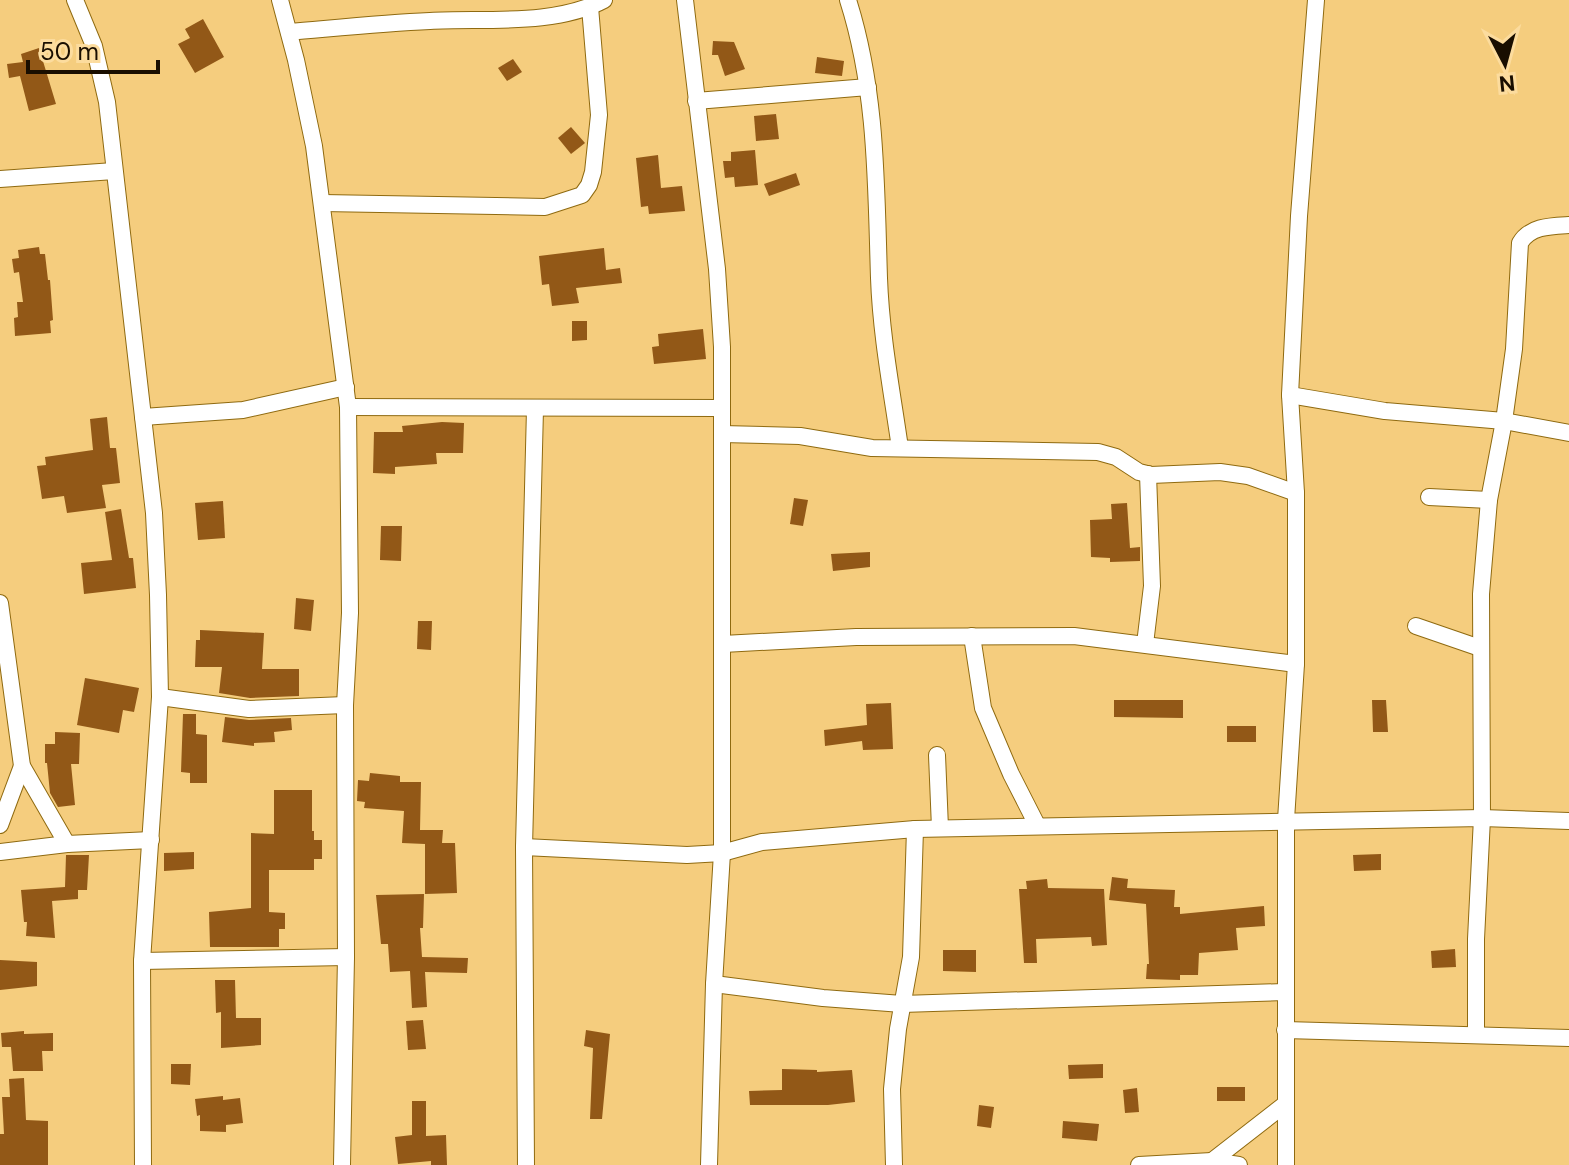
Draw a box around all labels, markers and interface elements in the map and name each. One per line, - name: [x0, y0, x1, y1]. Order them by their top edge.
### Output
- scale bar: [28, 24, 158, 74]
- north arrow: [1465, 24, 1545, 104]
- text: 50 m: [40, 36, 99, 67]
- text: N: [1498, 68, 1517, 99]

